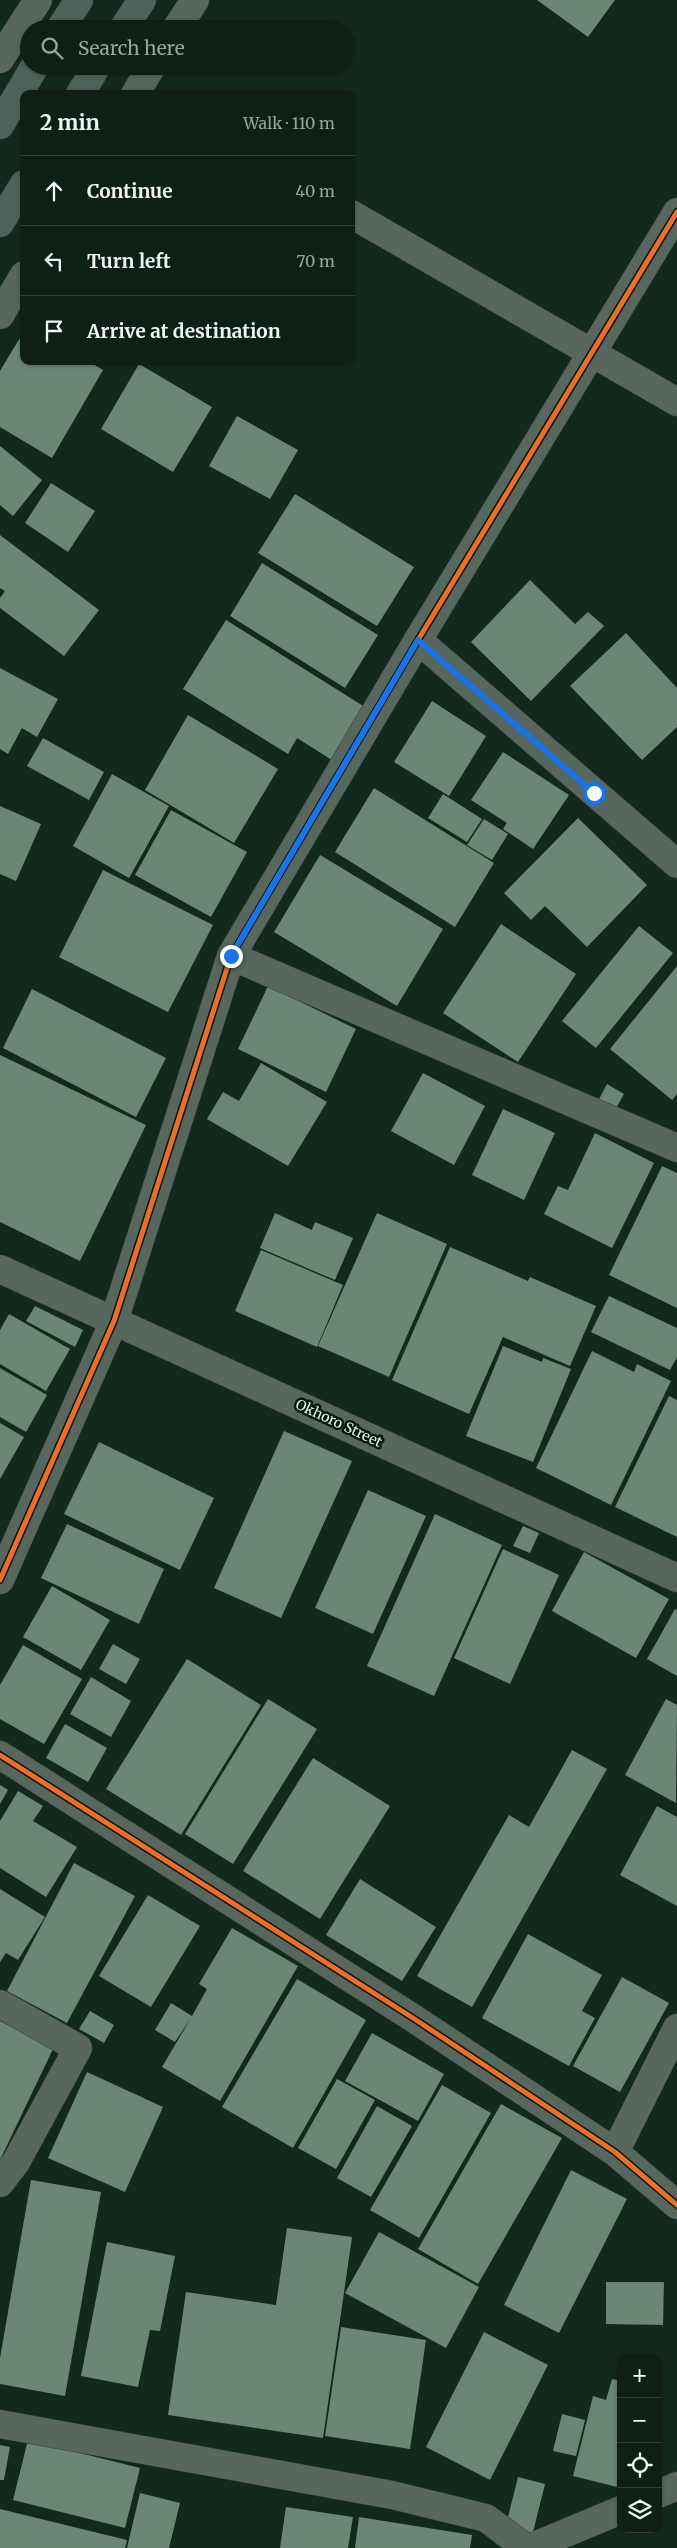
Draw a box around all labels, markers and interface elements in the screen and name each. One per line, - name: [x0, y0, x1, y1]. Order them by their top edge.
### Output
- search box: [20, 20, 355, 75]
- icon: search: [38, 34, 66, 62]
- text: Search here: [78, 36, 185, 60]
- text: 2 min: [40, 109, 100, 136]
- text: Walk · 110 m: [243, 113, 335, 133]
- icon: ahead: [40, 177, 68, 205]
- text: Continue: [87, 179, 173, 203]
- text: 40 m: [295, 181, 335, 201]
- icon: left: [40, 247, 68, 275]
- text: Turn left: [87, 249, 171, 273]
- text: 70 m: [296, 251, 335, 271]
- icon: arrive: [40, 317, 68, 345]
- text: Arrive at destination: [87, 319, 281, 343]
- route start: [583, 782, 606, 805]
- route end: [220, 945, 243, 968]
- street label: Okhoro Street: [293, 1395, 386, 1451]
- map controls: [617, 2353, 662, 2533]
- button: +: [617, 2353, 662, 2398]
- button: −: [617, 2398, 662, 2443]
- button: locate: [617, 2443, 662, 2488]
- button: layers: [617, 2488, 662, 2533]

